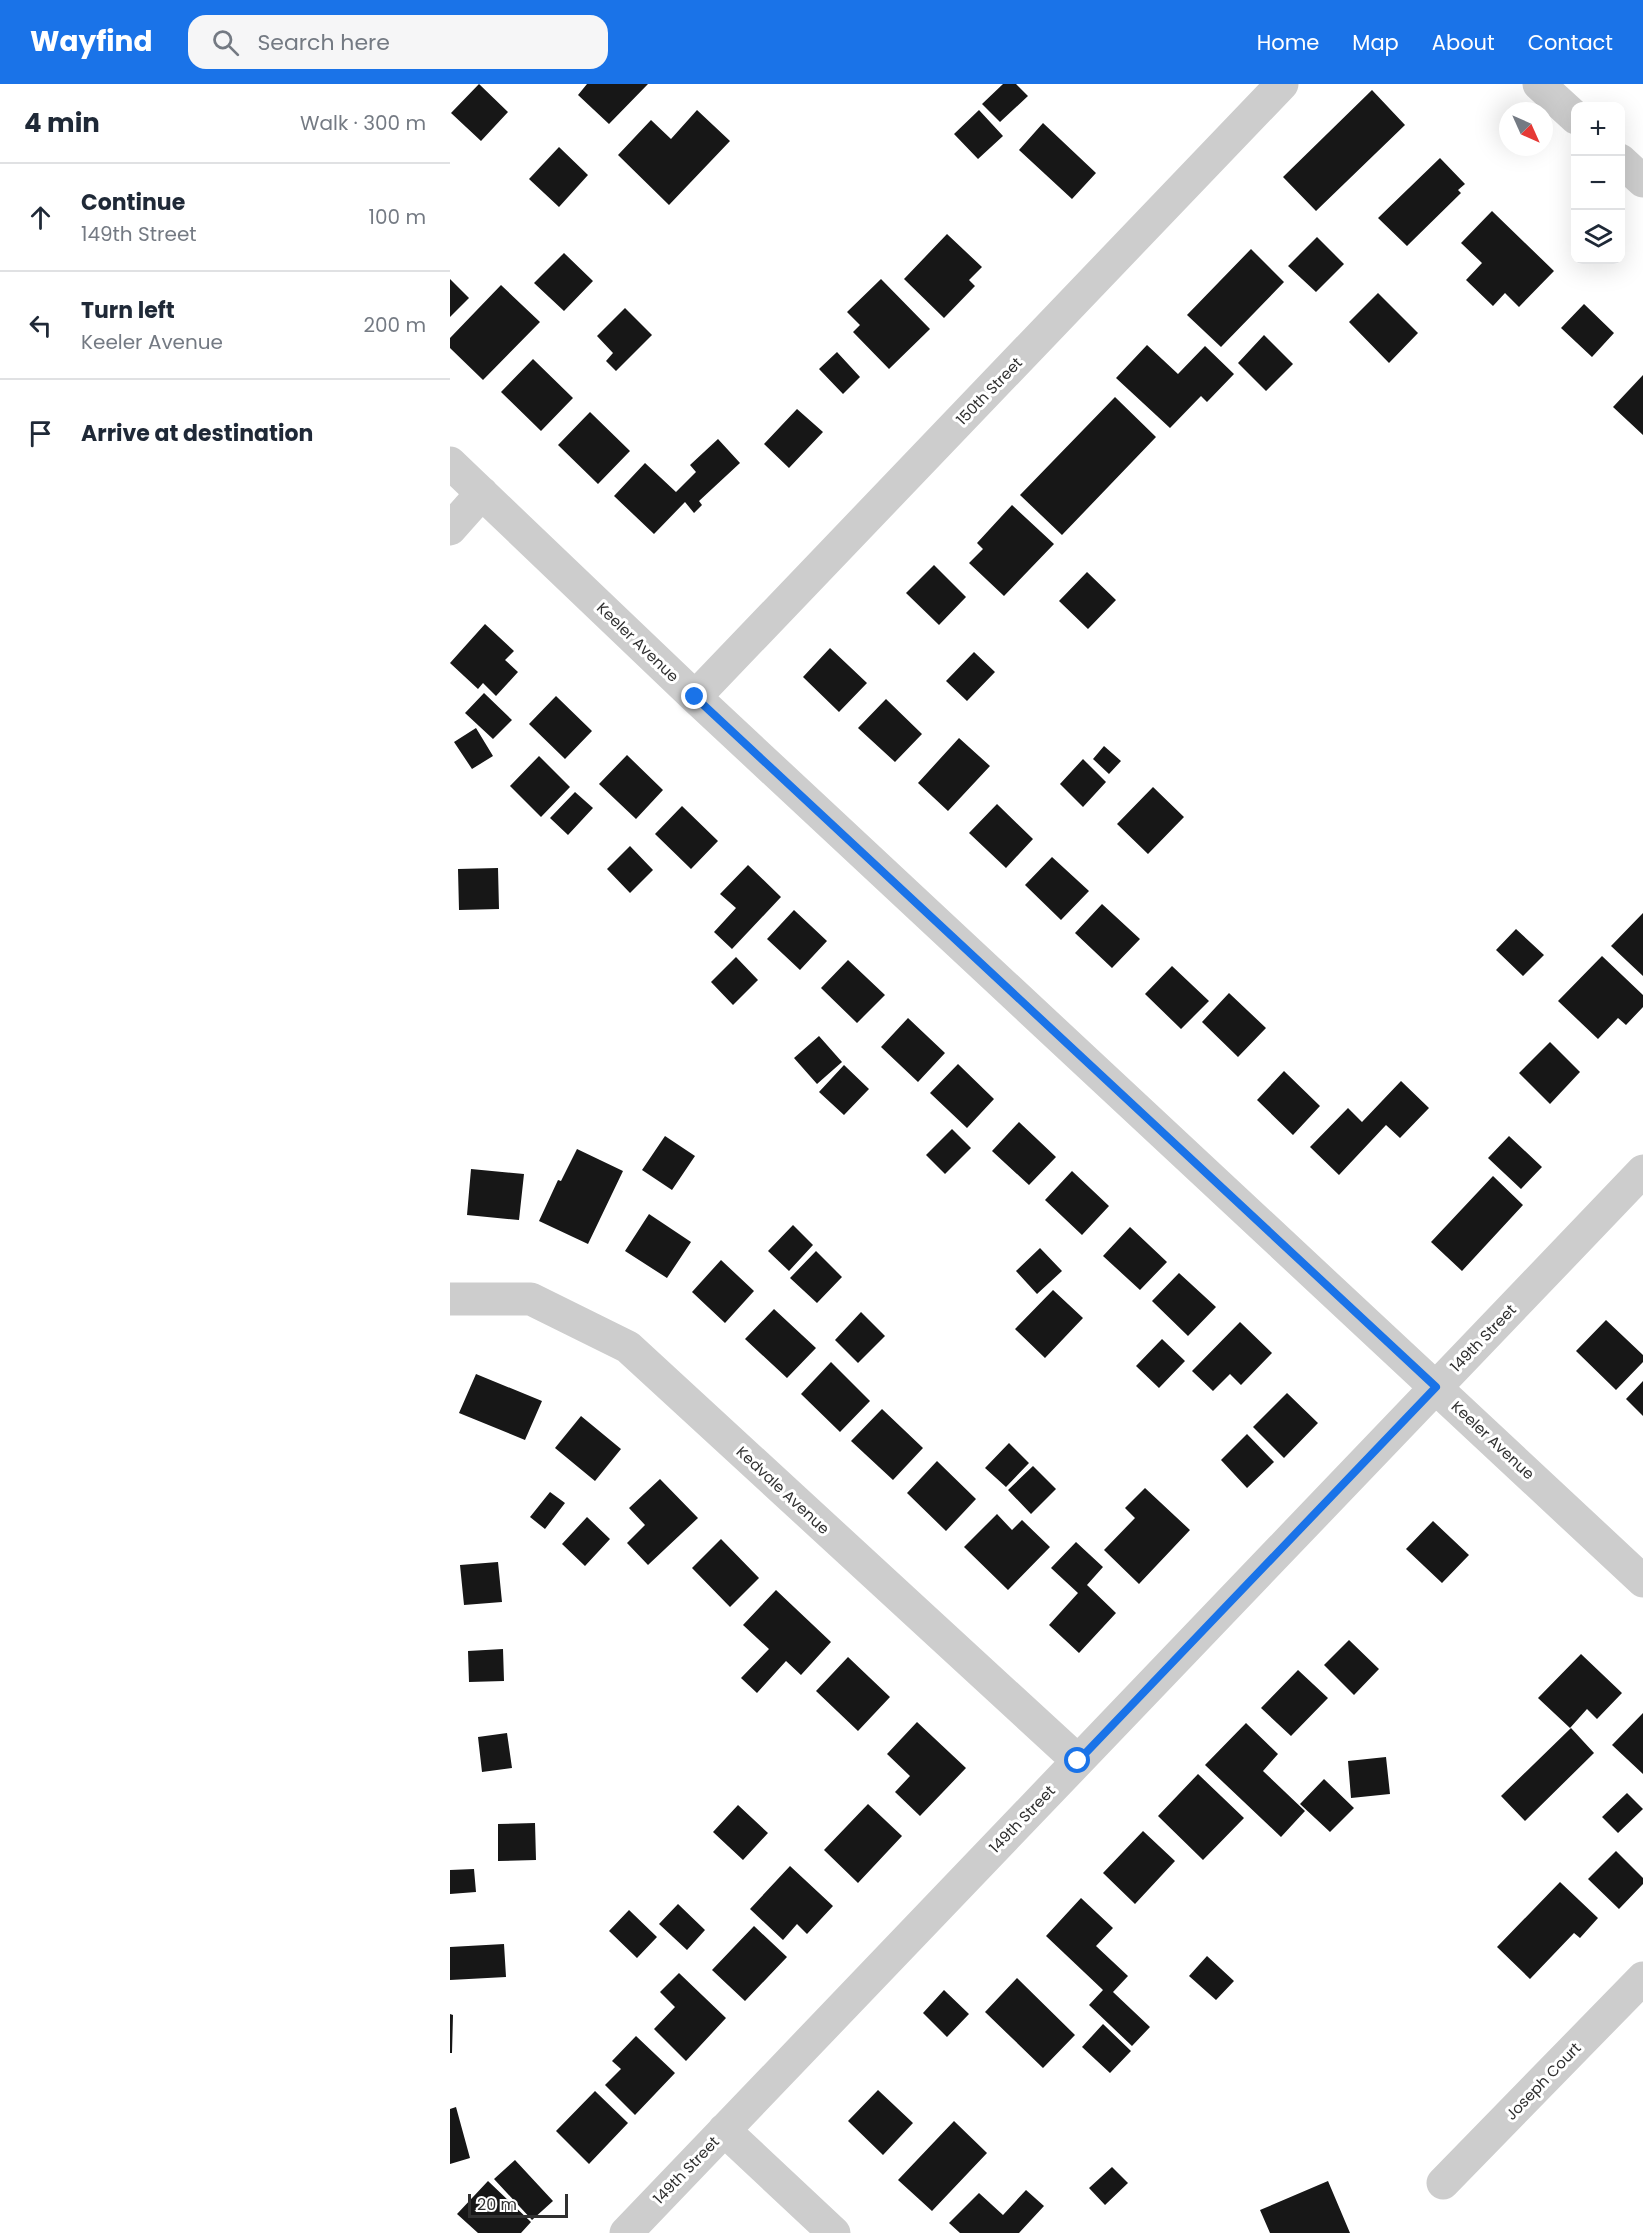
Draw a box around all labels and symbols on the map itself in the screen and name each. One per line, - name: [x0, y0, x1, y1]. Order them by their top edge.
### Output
- north arrow: [1499, 102, 1553, 156]
- street label: 150th Street: [951, 353, 1027, 429]
- street label: Keeler Avenue: [592, 597, 684, 687]
- route end: [681, 683, 707, 709]
- street label: 149th Street: [1445, 1300, 1521, 1376]
- street label: Keeler Avenue: [1447, 1396, 1539, 1484]
- street label: Kedvale Avenue: [732, 1441, 834, 1539]
- route start: [1064, 1747, 1090, 1773]
- street label: 149th Street: [984, 1781, 1060, 1857]
- street label: Joseph Court: [1501, 2038, 1585, 2124]
- street label: 149th Street: [648, 2132, 724, 2208]
- scale bar: [468, 2191, 568, 2218]

